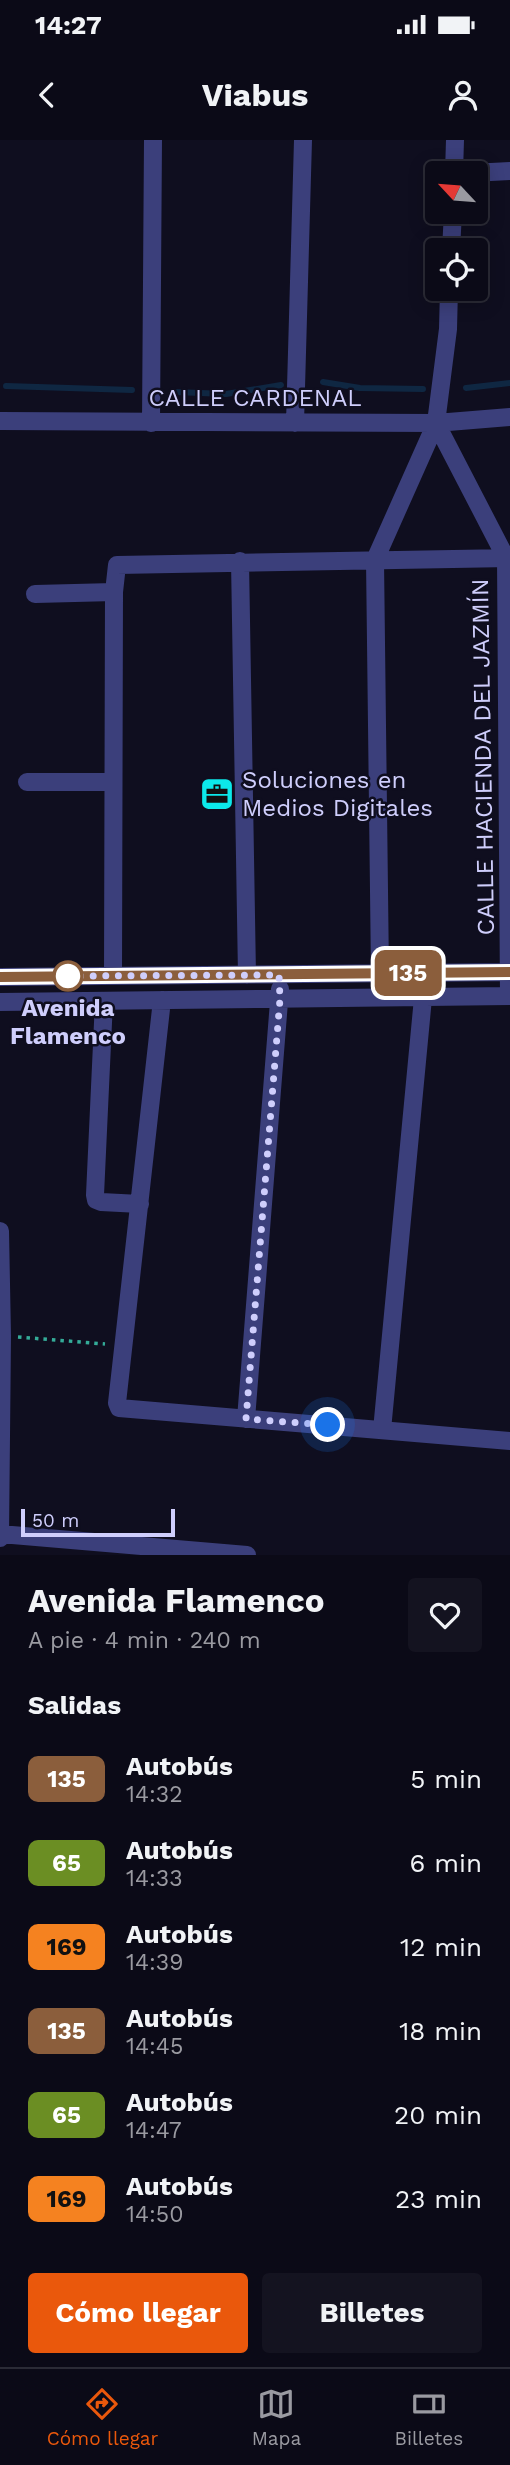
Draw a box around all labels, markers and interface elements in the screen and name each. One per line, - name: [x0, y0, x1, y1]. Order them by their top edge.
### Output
- text: 14:27: [35, 10, 102, 40]
- icon: back: [28, 76, 66, 114]
- text: Viabus: [202, 76, 308, 114]
- icon: person: [444, 76, 482, 114]
- north arrow: [425, 161, 488, 224]
- map controls: [425, 161, 488, 301]
- button: locate: [425, 238, 488, 301]
- street label: CALLE CARDENAL: [148, 384, 362, 412]
- street label: CALLE HACIENDA DEL JAZMÍN: [466, 578, 500, 936]
- place label: Soluciones en Medios Digitales: [242, 766, 433, 822]
- office icon: Soluciones en Medios Digitales: [198, 775, 236, 813]
- line badge: 135: [368, 950, 448, 996]
- text: 135: [389, 959, 427, 987]
- marker: Avenida Flamenco: [53, 961, 83, 991]
- place label: Avenida Flamenco: [10, 994, 126, 1050]
- your location: [310, 1407, 345, 1442]
- scale bar: [21, 1506, 175, 1538]
- text: 50 m: [32, 1509, 79, 1532]
- button: heart: [408, 1578, 482, 1652]
- text: Avenida Flamenco: [28, 1581, 325, 1620]
- text: A pie · 4 min · 240 m: [28, 1627, 261, 1654]
- text: Salidas: [28, 1690, 121, 1720]
- text: Autobús: [126, 1751, 233, 1781]
- text: 5 min: [410, 1764, 482, 1794]
- text: 135: [47, 1765, 86, 1793]
- text: 14:32: [126, 1781, 183, 1808]
- text: Autobús: [126, 1835, 233, 1865]
- text: 6 min: [410, 1848, 482, 1878]
- text: 65: [52, 1849, 81, 1877]
- text: 14:33: [126, 1865, 183, 1892]
- text: Autobús: [126, 1919, 233, 1949]
- text: 12 min: [400, 1932, 482, 1962]
- text: 169: [47, 1933, 86, 1961]
- text: 14:39: [126, 1949, 183, 1976]
- text: Autobús: [126, 2003, 233, 2033]
- text: 18 min: [399, 2016, 482, 2046]
- text: 135: [47, 2017, 86, 2045]
- text: 14:45: [126, 2033, 183, 2060]
- text: Autobús: [126, 2087, 233, 2117]
- text: 20 min: [394, 2100, 482, 2130]
- text: 65: [52, 2101, 81, 2129]
- text: 14:47: [126, 2117, 182, 2144]
- text: Autobús: [126, 2171, 233, 2201]
- text: 23 min: [395, 2184, 482, 2214]
- text: 169: [47, 2185, 86, 2213]
- text: 14:50: [126, 2201, 184, 2228]
- button: Cómo llegar: [28, 2273, 248, 2353]
- button: Billetes: [262, 2273, 482, 2353]
- tab: Cómo llegar: [47, 2385, 158, 2450]
- tab: Mapa: [252, 2385, 301, 2450]
- tab: Billetes: [395, 2385, 463, 2450]

